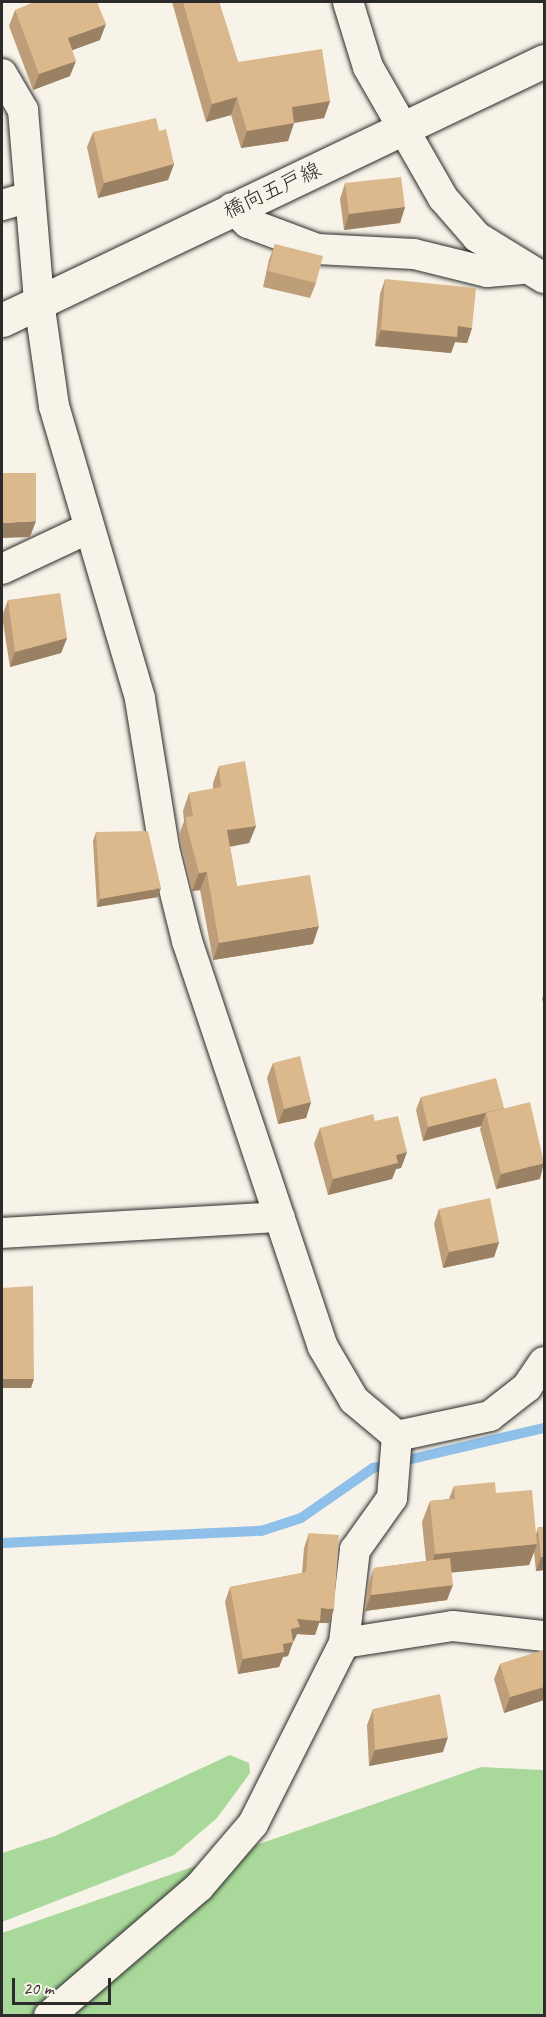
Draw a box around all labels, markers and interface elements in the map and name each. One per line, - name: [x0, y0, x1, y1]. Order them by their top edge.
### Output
- street label: 橋向五戸線: [219, 156, 325, 224]
- scale bar: [15, 1966, 114, 2004]
- text: 20 m: [23, 1977, 54, 1999]

